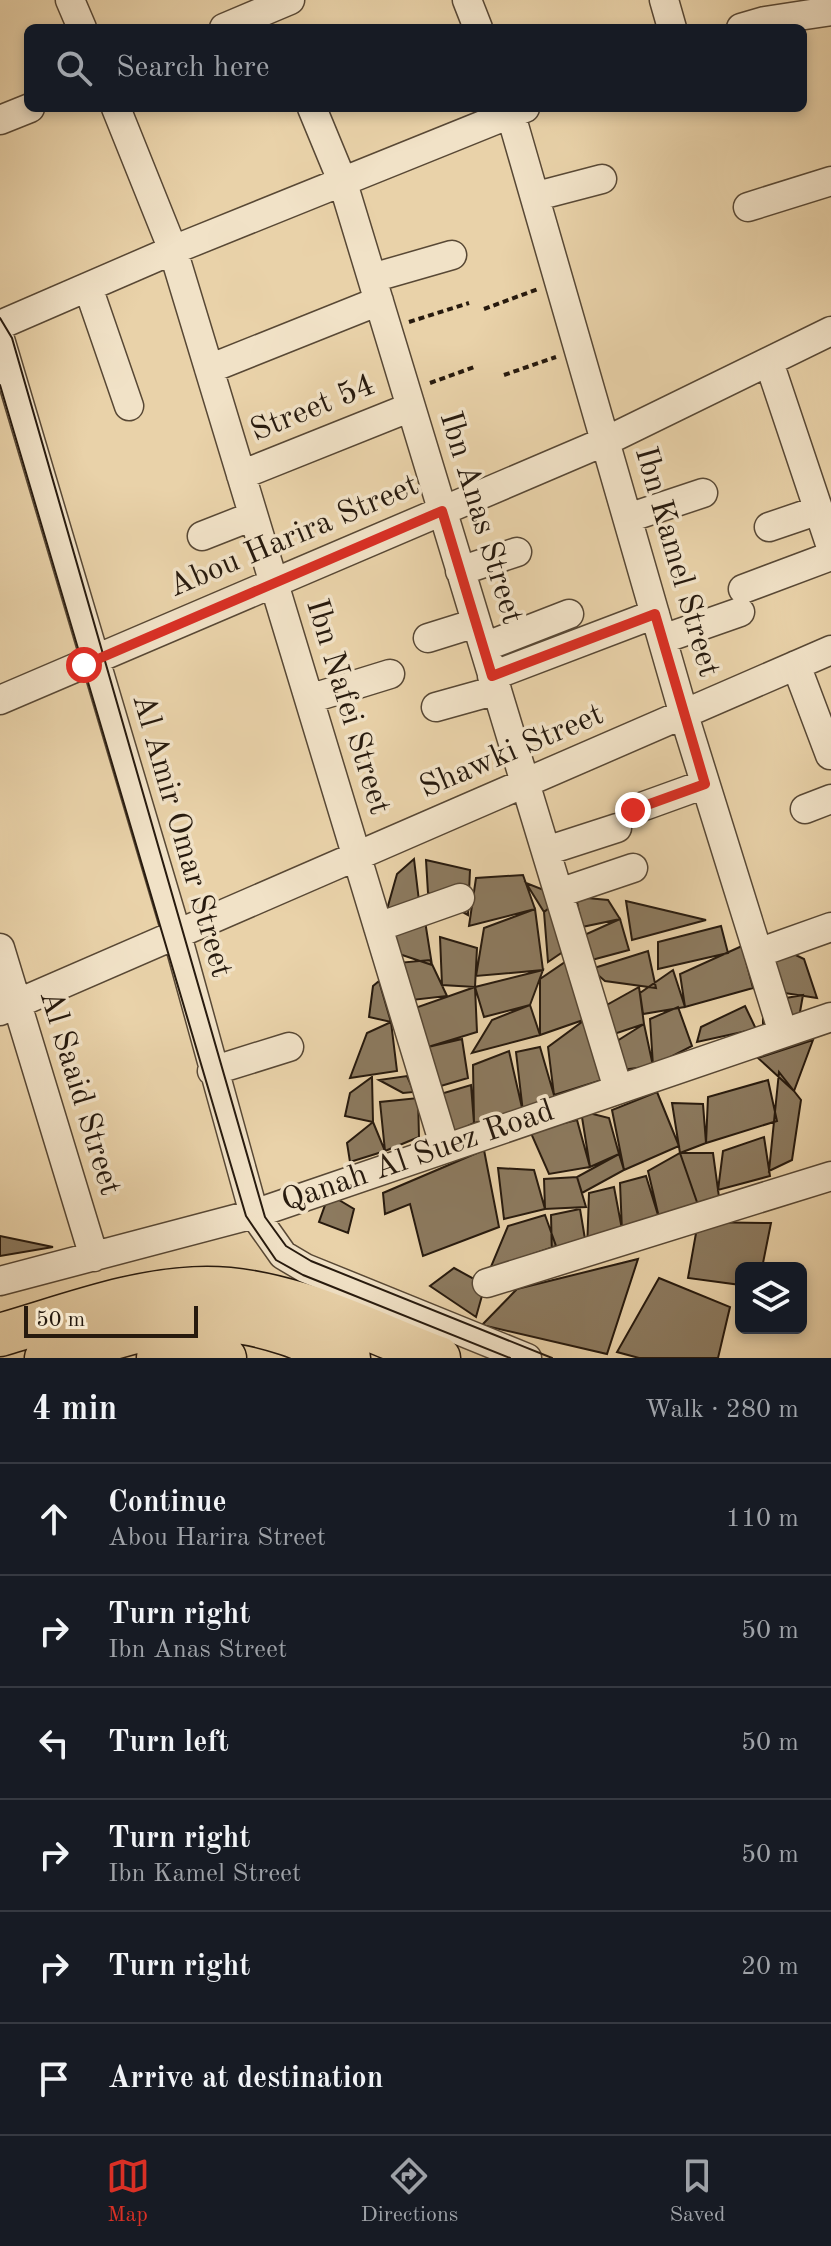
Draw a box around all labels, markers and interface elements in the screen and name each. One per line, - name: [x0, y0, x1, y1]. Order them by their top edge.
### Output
- search box: [24, 24, 807, 112]
- icon: search: [52, 46, 96, 90]
- text: Search here: [116, 53, 270, 83]
- street label: Street 54: [246, 370, 380, 448]
- street label: Ibn Anas Street: [432, 408, 528, 628]
- street label: Ibn Kamel Street: [628, 443, 724, 681]
- street label: Abou Harira Street: [164, 470, 424, 604]
- street label: Ibn Nafei Street: [299, 596, 395, 818]
- route start: [66, 647, 102, 683]
- street label: Al Amir Omar Street: [125, 691, 237, 981]
- street label: Shawki Street: [415, 699, 609, 805]
- route end: [615, 792, 651, 828]
- street label: Al Saaid Street: [33, 987, 125, 1199]
- street label: Qanah Al Suez Road: [278, 1095, 558, 1219]
- map controls: [735, 1262, 807, 1334]
- button: layers: [735, 1262, 807, 1334]
- scale bar: [24, 1302, 198, 1338]
- text: 50 m: [36, 1309, 85, 1331]
- text: 4 min: [32, 1393, 117, 1427]
- text: Walk · 280 m: [645, 1397, 799, 1423]
- text: Continue: [108, 1488, 227, 1518]
- icon: ahead: [32, 1497, 76, 1541]
- text: 110 m: [726, 1506, 799, 1532]
- text: Abou Harira Street: [108, 1525, 326, 1551]
- text: Turn right: [108, 1600, 250, 1630]
- icon: right: [32, 1609, 76, 1653]
- text: 50 m: [741, 1618, 799, 1644]
- text: Ibn Anas Street: [108, 1637, 287, 1663]
- icon: left: [32, 1721, 76, 1765]
- text: Turn left: [108, 1728, 229, 1758]
- text: 50 m: [741, 1730, 799, 1756]
- text: Turn right: [108, 1824, 250, 1854]
- icon: right: [32, 1833, 76, 1877]
- text: 50 m: [741, 1842, 799, 1868]
- text: Ibn Kamel Street: [108, 1861, 301, 1887]
- icon: right: [32, 1945, 76, 1989]
- text: Turn right: [108, 1952, 250, 1982]
- text: 20 m: [741, 1954, 799, 1980]
- icon: arrive: [32, 2057, 76, 2101]
- text: Arrive at destination: [108, 2064, 383, 2094]
- tab: Map: [106, 2154, 150, 2229]
- tab: Directions: [361, 2154, 458, 2229]
- tab: Saved: [669, 2154, 725, 2229]

